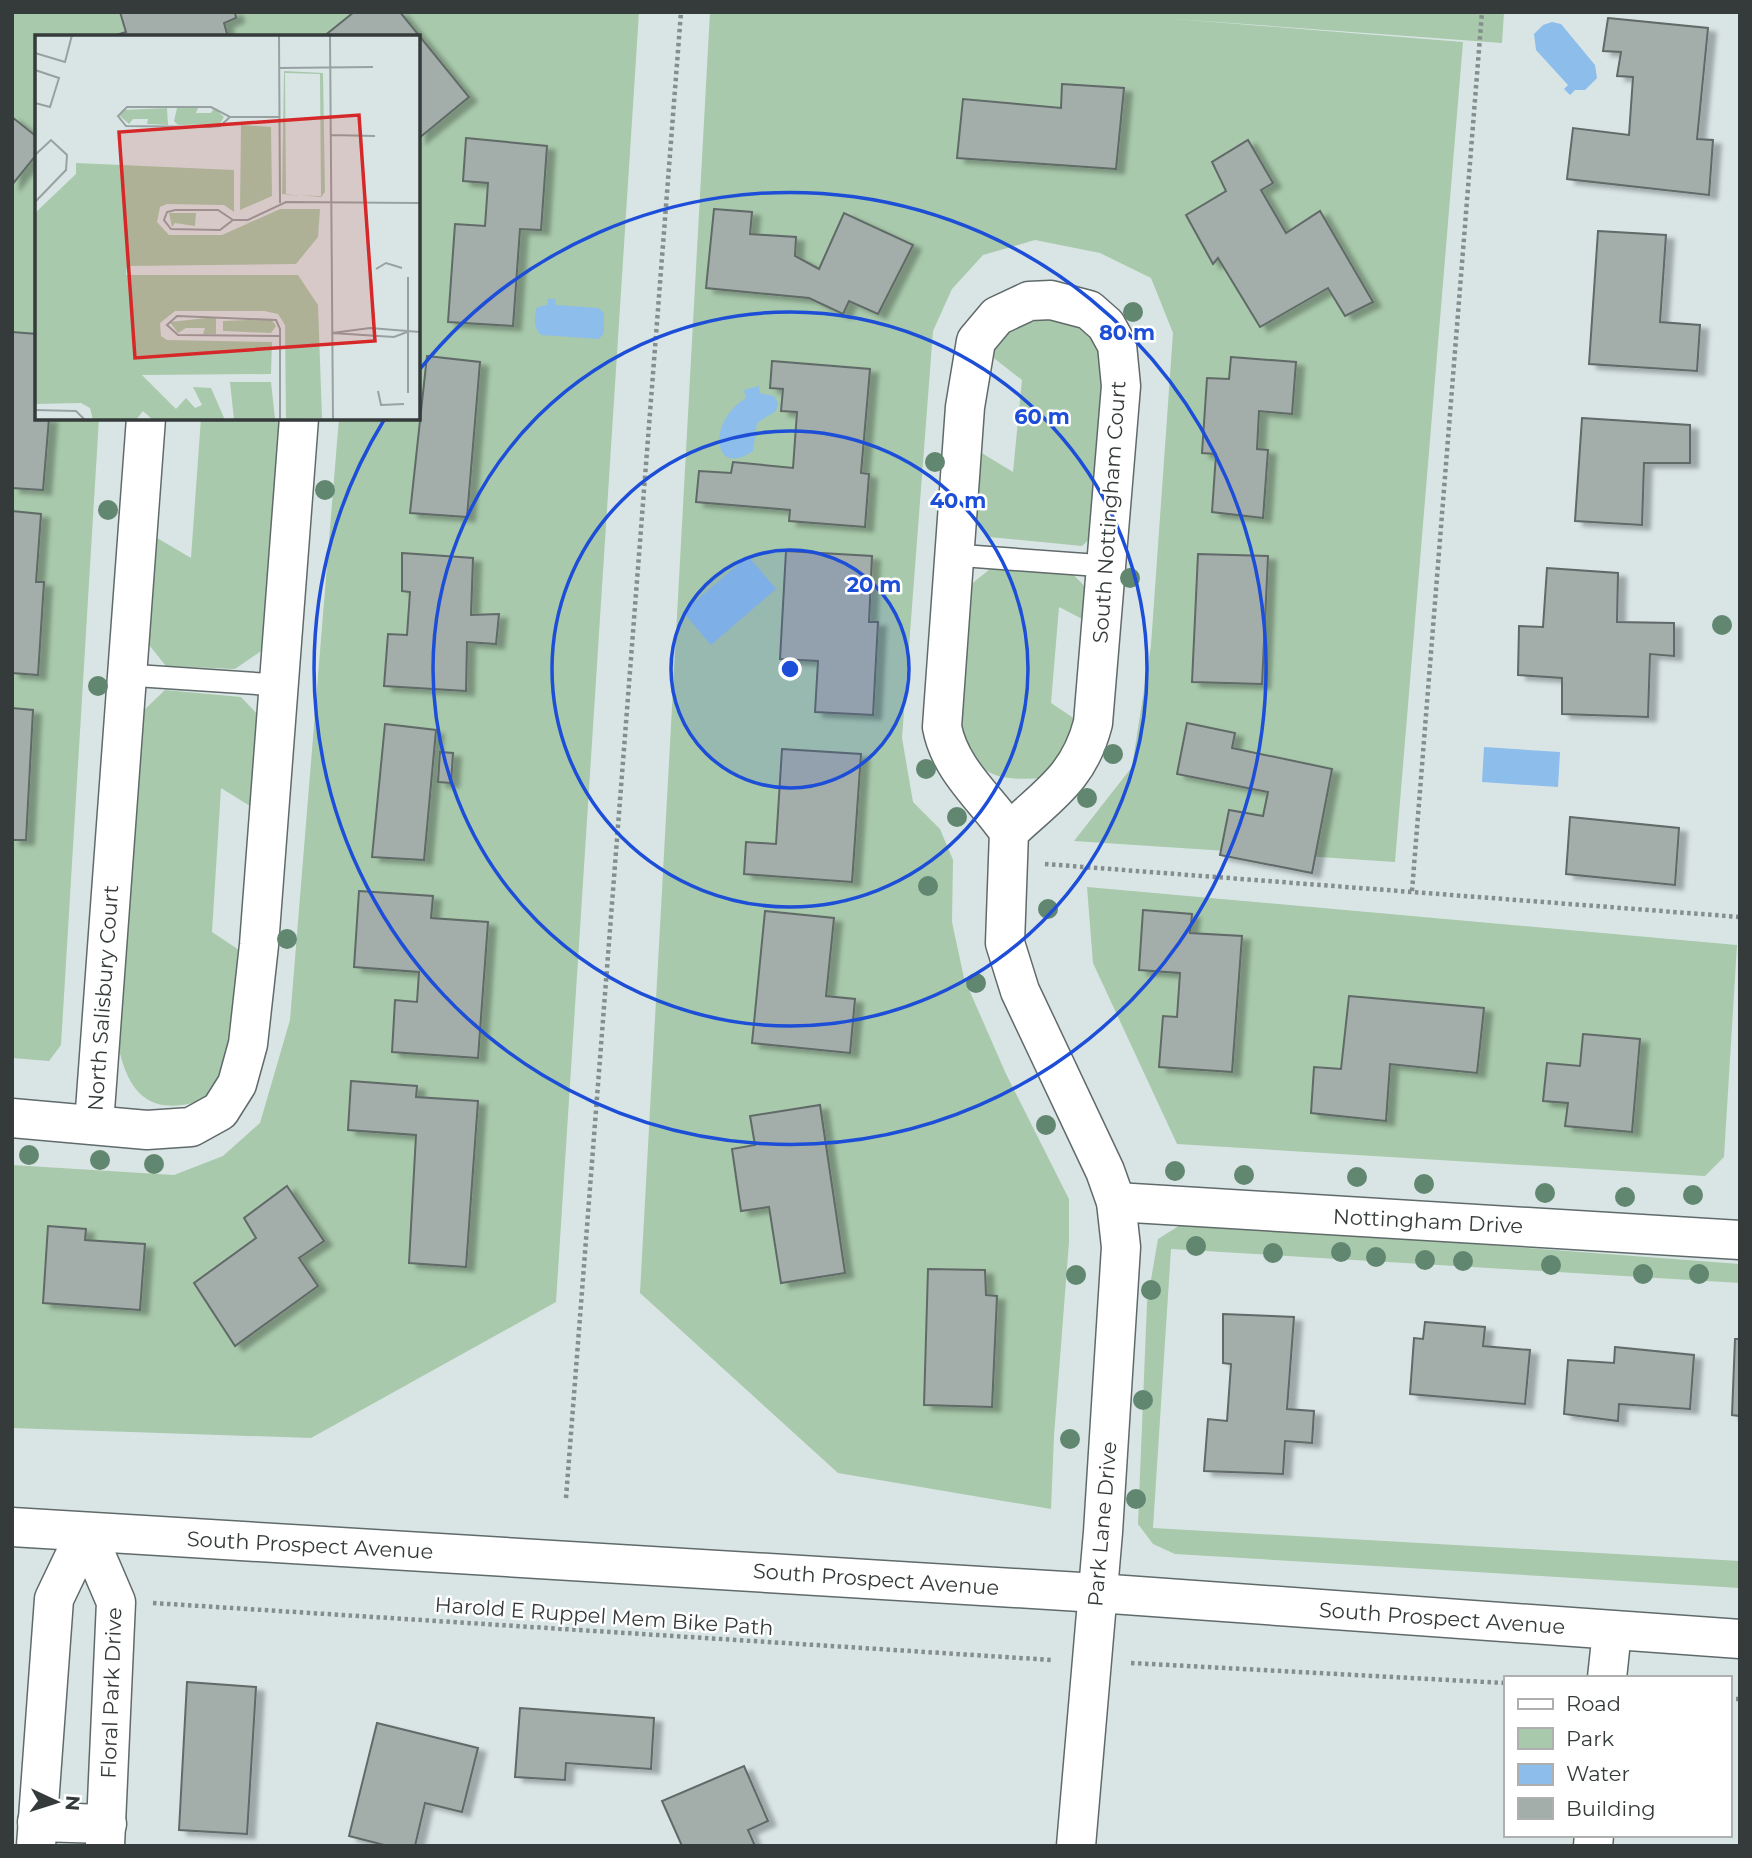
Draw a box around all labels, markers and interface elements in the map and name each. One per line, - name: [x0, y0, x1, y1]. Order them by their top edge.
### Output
- inset map: [35, 35, 420, 420]
- text: 80 m: [1099, 320, 1155, 345]
- street label: South Nottingham Court: [1087, 380, 1131, 644]
- text: 60 m: [1014, 404, 1070, 429]
- text: 40 m: [930, 488, 986, 513]
- text: 20 m: [847, 572, 901, 597]
- centre of rings: [778, 657, 802, 681]
- street label: North Salisbury Court: [83, 884, 123, 1112]
- street label: Nottingham Drive: [1332, 1204, 1524, 1238]
- street label: Park Lane Drive: [1082, 1440, 1122, 1608]
- street label: South Prospect Avenue: [186, 1526, 434, 1564]
- street label: South Prospect Avenue: [752, 1558, 1000, 1600]
- street label: Harold E Ruppel Mem Bike Path: [434, 1592, 774, 1640]
- street label: South Prospect Avenue: [1318, 1597, 1566, 1639]
- street label: Floral Park Drive: [96, 1607, 126, 1779]
- legend: [1504, 1676, 1731, 1837]
- text: Road: [1566, 1691, 1621, 1716]
- text: Park: [1566, 1726, 1614, 1751]
- text: Water: [1566, 1761, 1630, 1786]
- north arrow: [21, 1767, 91, 1837]
- text: N: [60, 1795, 84, 1812]
- text: Building: [1566, 1796, 1656, 1821]

